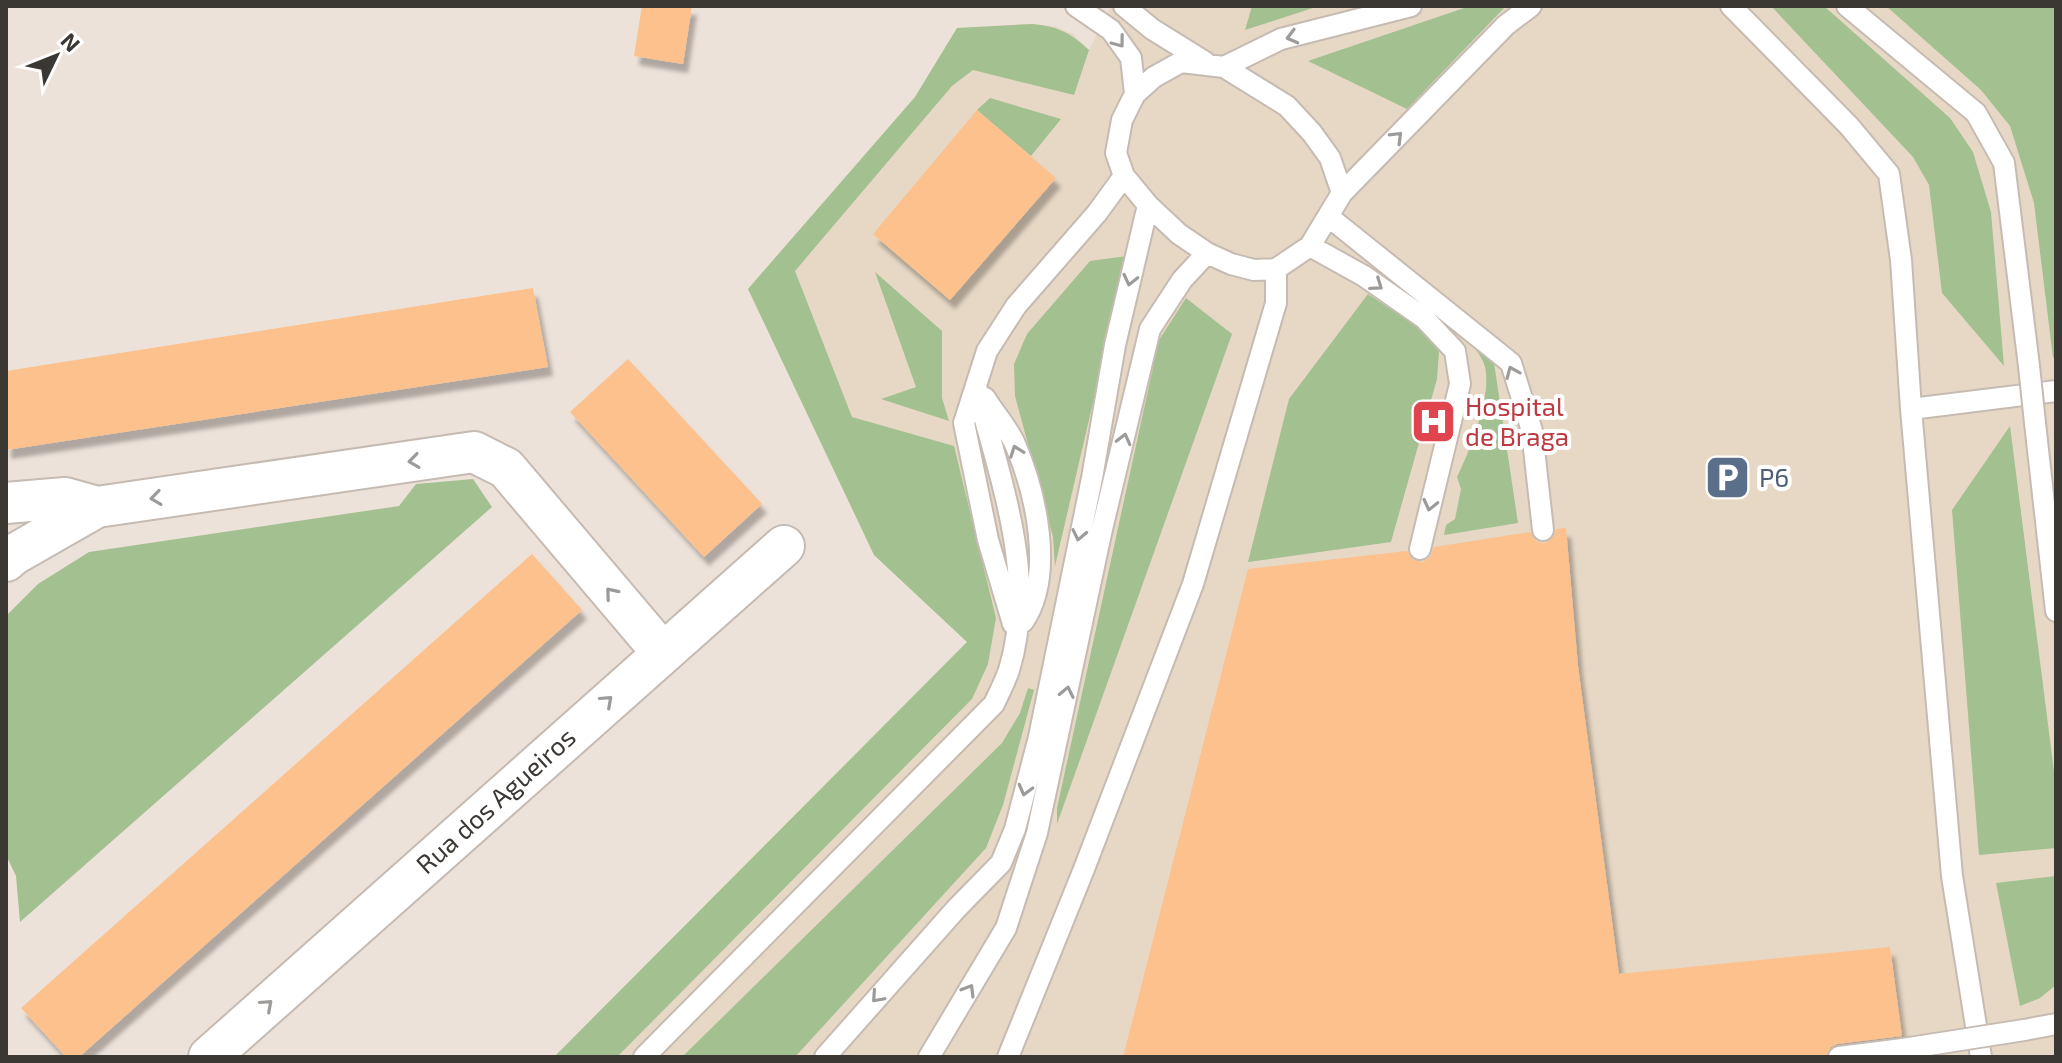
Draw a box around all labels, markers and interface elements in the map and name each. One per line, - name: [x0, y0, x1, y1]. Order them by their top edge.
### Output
- north arrow: [16, 16, 96, 96]
- text: N: [56, 27, 86, 56]
- one-way arrow: [1286, 27, 1300, 44]
- one-way arrow: [1109, 33, 1124, 47]
- one-way arrow: [1388, 132, 1403, 146]
- one-way arrow: [1122, 273, 1139, 287]
- one-way arrow: [1369, 276, 1383, 290]
- one-way arrow: [1506, 366, 1522, 381]
- place label: Hospital de Braga: [1465, 390, 1569, 451]
- hospital icon: Hospital de Braga: [1410, 398, 1458, 446]
- one-way arrow: [1114, 432, 1131, 446]
- one-way arrow: [1009, 445, 1026, 459]
- one-way arrow: [407, 452, 421, 469]
- parking icon: P6: [1704, 454, 1752, 502]
- place label: P6: [1759, 461, 1789, 492]
- one-way arrow: [150, 489, 163, 506]
- one-way arrow: [1422, 498, 1439, 511]
- one-way arrow: [1071, 528, 1088, 542]
- one-way arrow: [606, 587, 621, 602]
- one-way arrow: [1058, 686, 1075, 700]
- one-way arrow: [597, 697, 612, 711]
- street label: Rua dos Agueiros: [409, 720, 581, 879]
- one-way arrow: [1018, 782, 1035, 796]
- one-way arrow: [959, 984, 975, 999]
- one-way arrow: [872, 988, 887, 1003]
- one-way arrow: [257, 1000, 272, 1015]

